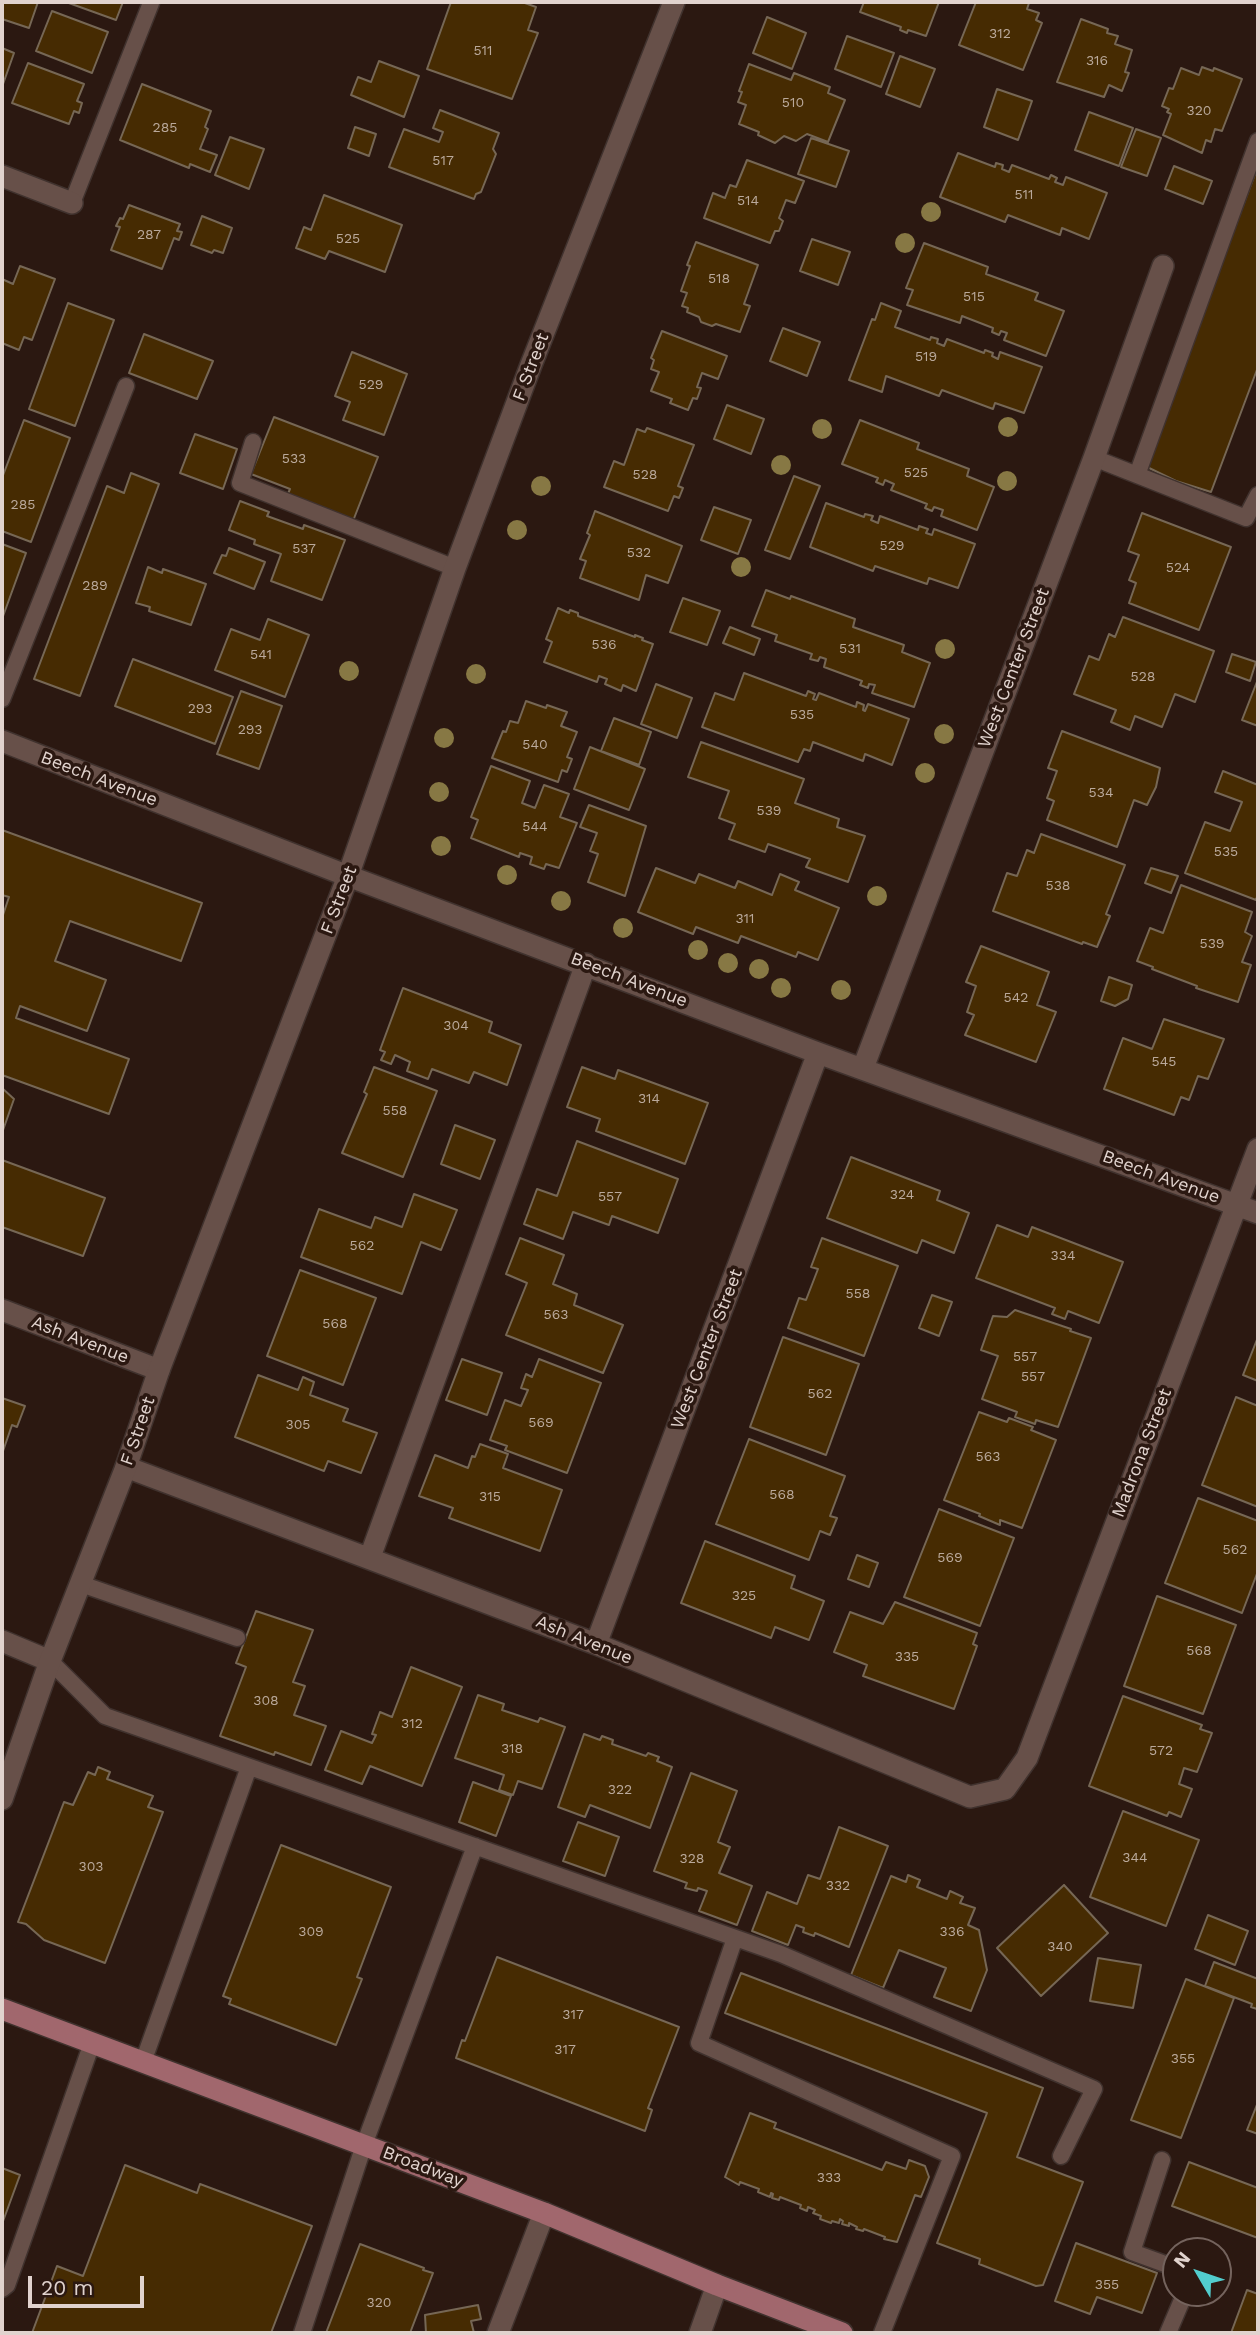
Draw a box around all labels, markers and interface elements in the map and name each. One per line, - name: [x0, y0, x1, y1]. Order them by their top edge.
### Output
- house number: 312: [989, 26, 1011, 42]
- house number: 511: [473, 43, 493, 59]
- house number: 316: [1086, 53, 1108, 69]
- house number: 510: [782, 95, 804, 111]
- house number: 320: [1186, 103, 1212, 119]
- house number: 285: [153, 120, 177, 136]
- house number: 517: [432, 153, 454, 169]
- house number: 511: [1014, 187, 1034, 203]
- house number: 514: [737, 193, 759, 209]
- house number: 287: [137, 227, 161, 243]
- house number: 525: [336, 231, 360, 247]
- house number: 518: [708, 271, 730, 287]
- house number: 515: [963, 289, 985, 305]
- street label: F Street: [508, 330, 554, 404]
- house number: 519: [915, 349, 937, 365]
- house number: 529: [359, 377, 383, 393]
- house number: 533: [282, 451, 306, 467]
- house number: 525: [904, 465, 928, 481]
- house number: 528: [633, 467, 657, 483]
- house number: 285: [11, 497, 35, 513]
- house number: 529: [880, 538, 904, 554]
- house number: 537: [292, 541, 316, 557]
- house number: 532: [627, 545, 651, 561]
- house number: 524: [1166, 560, 1190, 576]
- house number: 289: [82, 578, 108, 594]
- street label: West Center Street: [974, 585, 1054, 751]
- house number: 536: [592, 637, 616, 653]
- house number: 531: [839, 641, 861, 657]
- house number: 541: [250, 647, 272, 663]
- house number: 528: [1131, 669, 1155, 685]
- house number: 293: [188, 701, 212, 717]
- house number: 535: [790, 707, 814, 723]
- house number: 293: [238, 722, 262, 738]
- house number: 540: [522, 737, 548, 753]
- street label: Beech Avenue: [37, 747, 161, 811]
- house number: 534: [1089, 785, 1113, 801]
- house number: 539: [757, 803, 781, 819]
- house number: 544: [522, 819, 548, 835]
- house number: 535: [1214, 844, 1238, 860]
- street label: F Street: [316, 863, 362, 937]
- house number: 538: [1046, 878, 1070, 894]
- house number: 311: [735, 911, 755, 927]
- house number: 539: [1200, 936, 1224, 952]
- street label: Beech Avenue: [567, 948, 691, 1012]
- house number: 542: [1004, 990, 1028, 1006]
- house number: 304: [443, 1018, 469, 1034]
- house number: 545: [1152, 1054, 1176, 1070]
- house number: 314: [638, 1091, 660, 1107]
- house number: 558: [383, 1103, 407, 1119]
- street label: Beech Avenue: [1099, 1146, 1223, 1208]
- house number: 324: [890, 1187, 914, 1203]
- house number: 557: [598, 1189, 622, 1205]
- house number: 562: [350, 1238, 374, 1254]
- house number: 334: [1051, 1248, 1075, 1264]
- street label: West Center Street: [667, 1266, 747, 1432]
- house number: 558: [846, 1286, 870, 1302]
- house number: 563: [544, 1307, 568, 1323]
- street label: Ash Avenue: [28, 1312, 132, 1368]
- house number: 568: [322, 1316, 348, 1332]
- house number: 557: [1013, 1349, 1037, 1365]
- house number: 557: [1021, 1369, 1045, 1385]
- house number: 562: [808, 1386, 832, 1402]
- street label: Madrona Street: [1108, 1386, 1176, 1520]
- street label: F Street: [116, 1394, 160, 1468]
- house number: 569: [528, 1415, 554, 1431]
- house number: 305: [285, 1417, 311, 1433]
- house number: 563: [976, 1449, 1000, 1465]
- house number: 568: [769, 1487, 795, 1503]
- house number: 315: [479, 1489, 501, 1505]
- house number: 562: [1223, 1542, 1247, 1558]
- house number: 569: [937, 1550, 963, 1566]
- house number: 325: [732, 1588, 756, 1604]
- street label: Ash Avenue: [533, 1611, 635, 1669]
- house number: 568: [1186, 1643, 1212, 1659]
- house number: 335: [895, 1649, 919, 1665]
- house number: 308: [253, 1693, 279, 1709]
- house number: 312: [401, 1716, 423, 1732]
- house number: 318: [501, 1741, 523, 1757]
- house number: 572: [1149, 1743, 1173, 1759]
- house number: 322: [608, 1782, 632, 1798]
- house number: 344: [1122, 1850, 1148, 1866]
- house number: 328: [680, 1851, 704, 1867]
- house number: 303: [79, 1859, 103, 1875]
- house number: 332: [826, 1878, 850, 1894]
- house number: 309: [298, 1924, 324, 1940]
- house number: 336: [940, 1924, 964, 1940]
- house number: 340: [1047, 1939, 1073, 1955]
- house number: 317: [562, 2007, 584, 2023]
- house number: 317: [554, 2042, 576, 2058]
- house number: 355: [1171, 2051, 1195, 2067]
- street label: Broadway: [380, 2142, 466, 2192]
- house number: 333: [817, 2170, 841, 2186]
- north arrow: [1162, 2237, 1232, 2307]
- text: N: [1168, 2247, 1195, 2272]
- scale bar: [32, 2262, 147, 2306]
- text: 20 m: [41, 2275, 93, 2300]
- house number: 355: [1095, 2277, 1119, 2293]
- house number: 320: [366, 2295, 392, 2311]

